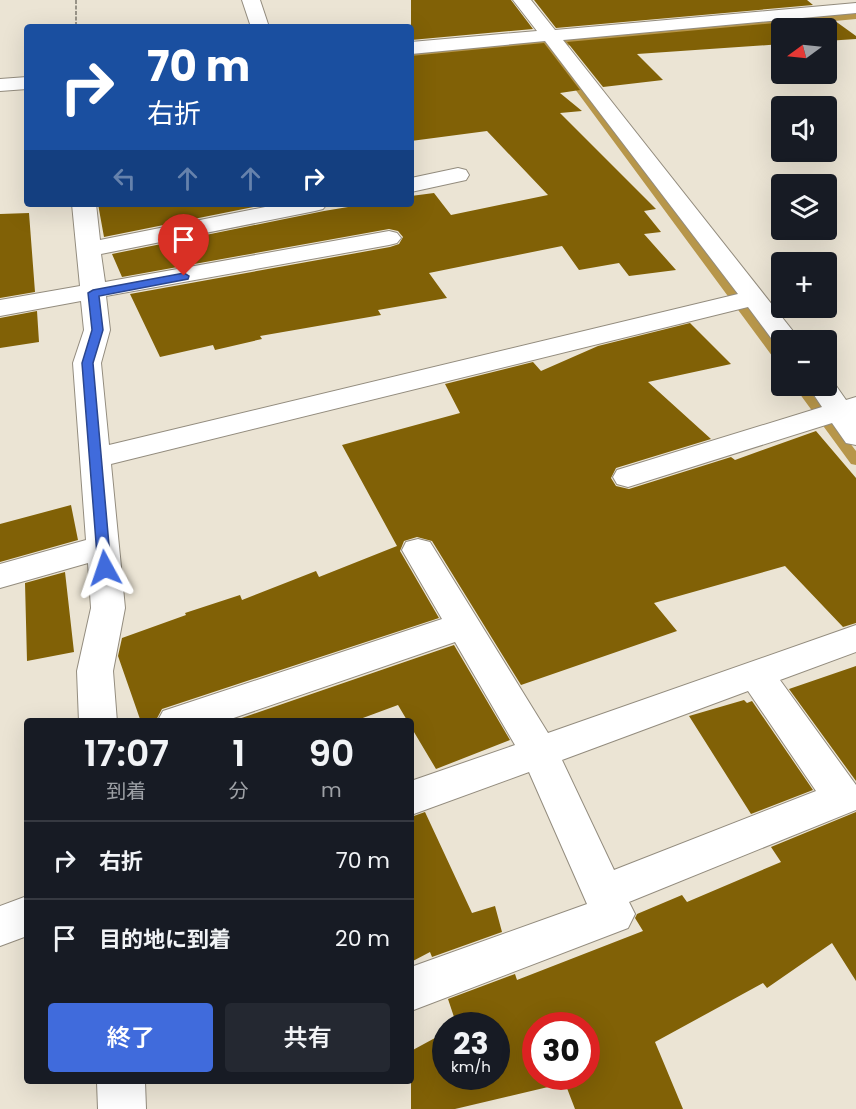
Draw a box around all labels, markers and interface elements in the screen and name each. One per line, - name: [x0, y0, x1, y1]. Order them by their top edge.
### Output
- north arrow: [771, 18, 837, 84]
- map controls: [771, 18, 837, 396]
- text: 70 m: [147, 37, 250, 96]
- icon: right: [48, 48, 126, 126]
- text: 右折: [147, 95, 201, 132]
- button: sound: [771, 96, 837, 162]
- icon: left: [108, 162, 141, 195]
- icon: ahead: [171, 162, 204, 195]
- icon: ahead: [234, 162, 267, 195]
- icon: right: [297, 162, 330, 195]
- button: layers: [771, 174, 837, 240]
- pin: [158, 214, 209, 276]
- icon: arrive: [167, 223, 200, 256]
- button: +: [771, 252, 837, 318]
- button: −: [771, 330, 837, 396]
- position arrow: [73, 536, 137, 600]
- text: 17:07: [84, 728, 169, 779]
- text: 1: [232, 728, 245, 779]
- text: 90: [308, 728, 354, 779]
- text: m: [321, 776, 342, 804]
- text: 到着: [106, 777, 146, 805]
- text: 分: [229, 777, 249, 805]
- icon: right: [48, 844, 81, 877]
- text: 70 m: [336, 845, 390, 876]
- text: 右折: [99, 846, 143, 877]
- icon: arrive: [48, 922, 81, 955]
- text: 20 m: [335, 923, 390, 954]
- text: 目的地に到着: [99, 924, 231, 955]
- button: 終了: [48, 1003, 213, 1072]
- button: 共有: [225, 1003, 390, 1072]
- speed limit sign: 30: [522, 1012, 600, 1090]
- text: 23: [453, 1022, 489, 1065]
- text: km/h: [451, 1056, 491, 1077]

